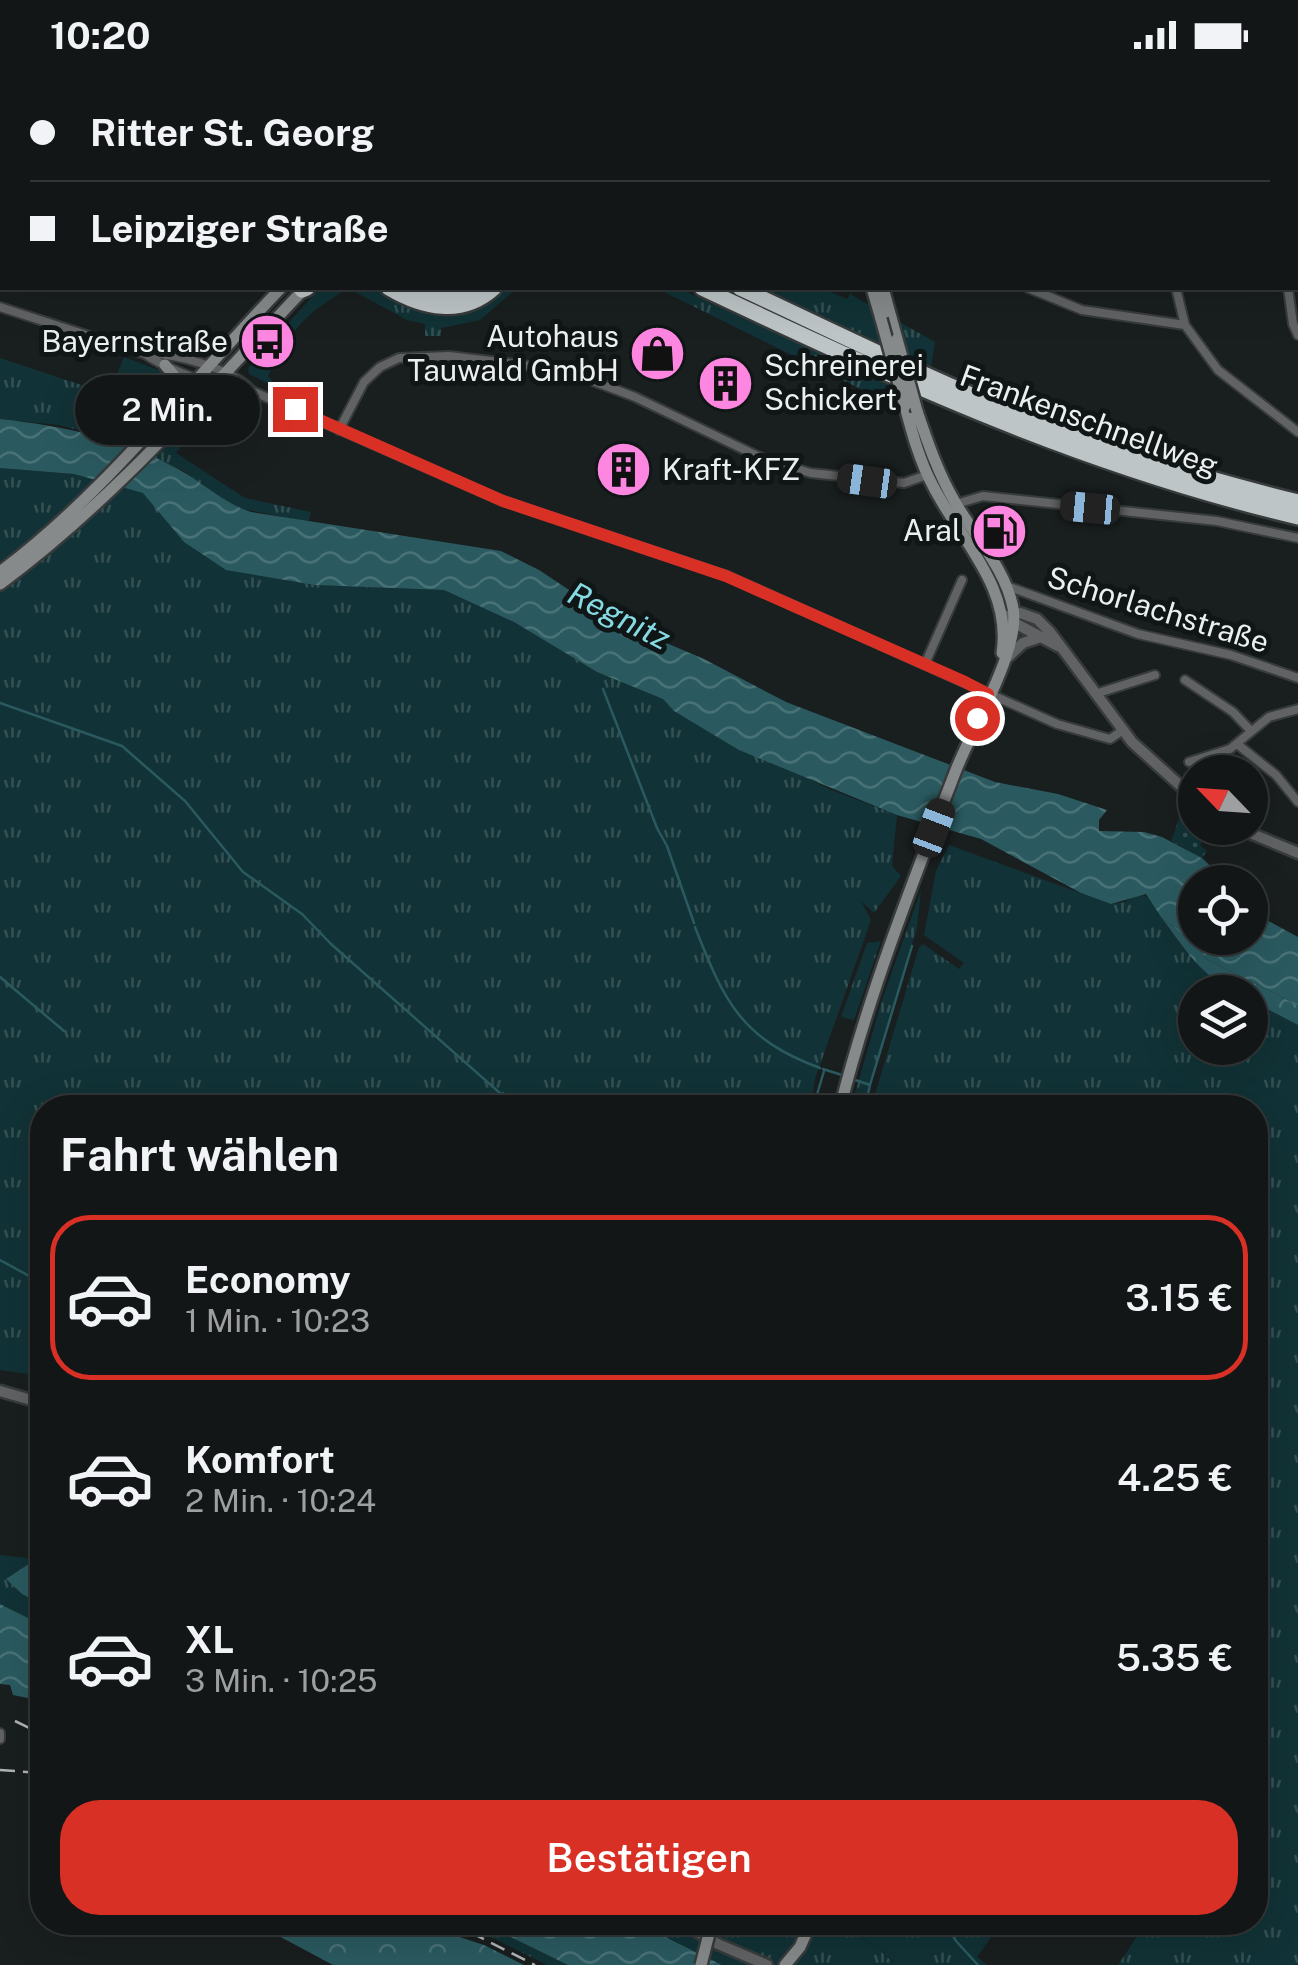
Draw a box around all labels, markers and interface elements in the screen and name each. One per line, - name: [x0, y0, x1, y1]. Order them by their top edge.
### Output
- text: 10:20: [50, 13, 150, 58]
- text: Ritter St. Georg: [90, 110, 374, 155]
- text: Leipziger Straße: [90, 206, 389, 251]
- bus stop icon: Bayernstraße: [237, 312, 297, 372]
- place label: Autohaus Tauwald GmbH: [407, 318, 619, 388]
- place label: Bayernstraße: [41, 323, 228, 359]
- shop icon: Autohaus Tauwald GmbH: [628, 324, 688, 384]
- place label: Schreinerei Schickert: [764, 347, 924, 417]
- building icon: Schreinerei Schickert: [695, 353, 755, 413]
- street label: Frankenschnellweg: [955, 357, 1223, 483]
- callout: 2 Min.: [75, 374, 260, 444]
- route end: [273, 387, 318, 432]
- text: 2 Min.: [122, 391, 213, 428]
- building icon: Kraft-KFZ: [593, 440, 653, 500]
- place label: Kraft-KFZ: [662, 451, 800, 487]
- car: [835, 462, 899, 500]
- car: [1059, 490, 1121, 526]
- fuel station icon: Aral: [970, 501, 1030, 561]
- place label: Aral: [903, 512, 961, 548]
- street label: Schorlachstraße: [1043, 558, 1274, 660]
- water label: Regnitz: [562, 574, 676, 657]
- route start: [955, 696, 1000, 741]
- north arrow: [1178, 755, 1268, 845]
- map controls: [1178, 755, 1268, 1065]
- car: [909, 795, 959, 861]
- button: locate: [1178, 865, 1268, 955]
- button: layers: [1178, 975, 1268, 1065]
- text: Fahrt wählen: [60, 1128, 339, 1181]
- icon: car: [65, 1253, 155, 1343]
- text: Economy: [185, 1257, 351, 1302]
- text: 3.15 €: [1125, 1275, 1233, 1320]
- text: 1 Min. · 10:23: [185, 1302, 370, 1339]
- icon: car: [65, 1433, 155, 1523]
- text: Komfort: [185, 1437, 335, 1482]
- text: 4.25 €: [1117, 1455, 1233, 1500]
- text: 2 Min. · 10:24: [185, 1482, 376, 1519]
- icon: car: [65, 1613, 155, 1703]
- text: XL: [185, 1617, 234, 1662]
- text: 5.35 €: [1116, 1635, 1233, 1680]
- text: 3 Min. · 10:25: [185, 1662, 378, 1699]
- button: Bestätigen: [60, 1800, 1238, 1915]

